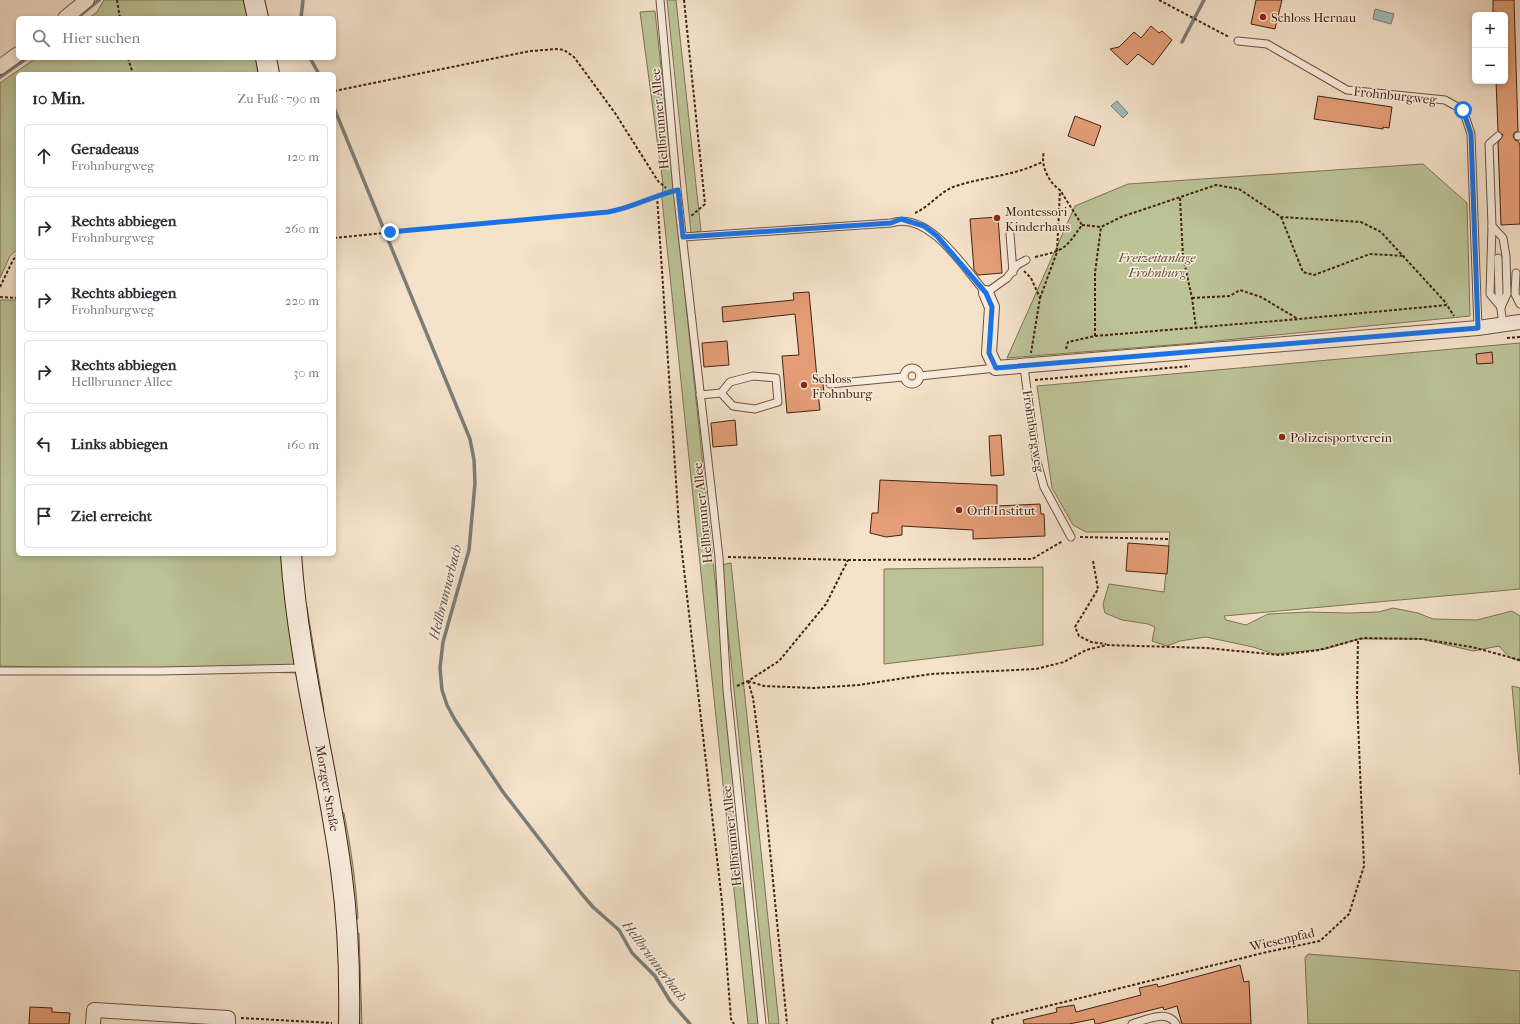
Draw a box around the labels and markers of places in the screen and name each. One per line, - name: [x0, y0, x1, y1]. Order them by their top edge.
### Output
- place label: Schloss Hernau: [1271, 10, 1357, 25]
- marker: Schloss Hernau: [1258, 12, 1268, 22]
- place label: Montessori Kinderhaus: [1005, 204, 1070, 234]
- marker: Montessori Kinderhaus: [992, 213, 1002, 223]
- place label: Schloss Frohnburg: [812, 371, 873, 401]
- marker: Schloss Frohnburg: [799, 380, 809, 390]
- place label: Polizeisportverein: [1290, 430, 1392, 445]
- marker: Polizeisportverein: [1277, 432, 1287, 442]
- place label: Orff Institut: [967, 503, 1036, 518]
- marker: Orff Institut: [954, 505, 964, 515]

